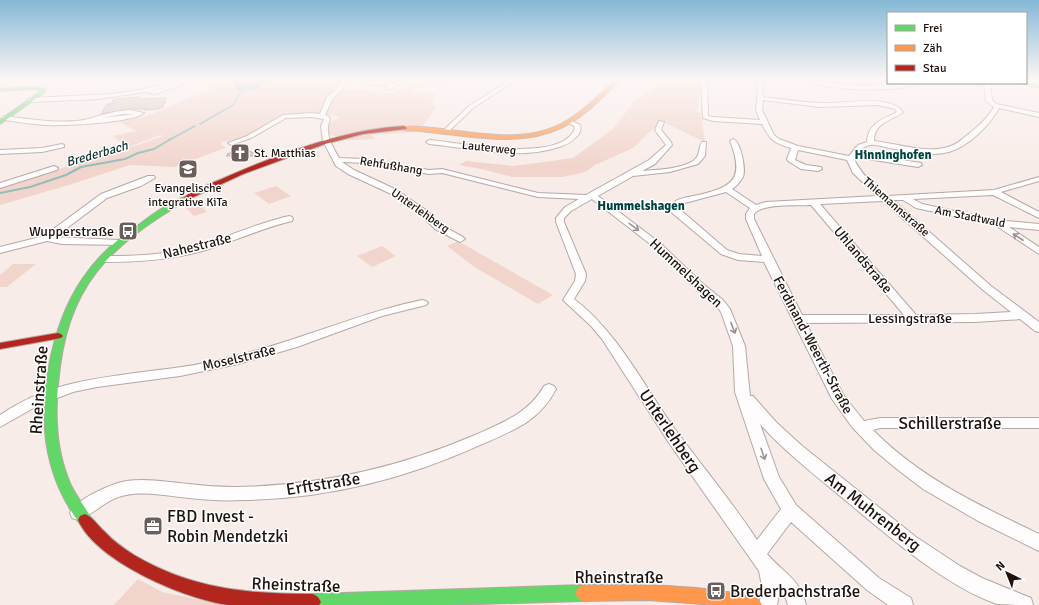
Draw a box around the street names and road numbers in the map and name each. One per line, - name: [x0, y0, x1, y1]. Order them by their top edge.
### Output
- street label: Lauterweg: [461, 138, 517, 158]
- street label: Rehfußhang: [359, 154, 423, 178]
- street label: Thiemannstraße: [859, 174, 933, 240]
- street label: Unterlehberg: [388, 185, 452, 237]
- street label: Am Stadtwald: [933, 203, 1007, 231]
- street label: Uhlandstraße: [830, 223, 896, 297]
- street label: Nahestraße: [161, 229, 233, 263]
- street label: Hummelshagen: [646, 235, 726, 311]
- street label: Ferdinand-Weerth-Straße: [769, 273, 857, 417]
- street label: Lessingstraße: [868, 310, 952, 327]
- street label: Moselstraße: [201, 341, 277, 375]
- street label: Rheinstraße: [25, 345, 53, 435]
- street label: Unterlehberg: [634, 385, 706, 477]
- street label: Schillerstraße: [898, 413, 1002, 434]
- street label: Erftstraße: [284, 468, 362, 500]
- street label: Am Muhrenberg: [821, 468, 925, 556]
- street label: Rheinstraße: [574, 567, 664, 588]
- street label: Rheinstraße: [251, 573, 341, 597]

